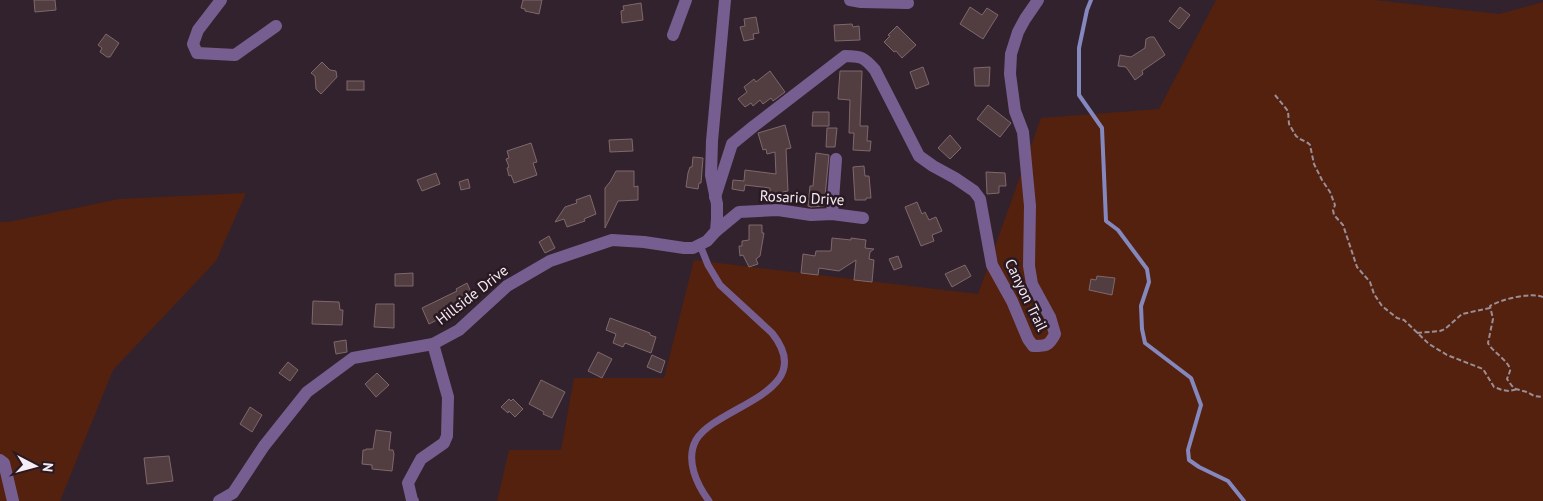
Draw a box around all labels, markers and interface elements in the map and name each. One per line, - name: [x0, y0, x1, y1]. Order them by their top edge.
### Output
- street label: Rosario Drive: [759, 186, 845, 209]
- street label: Canyon Trail: [1001, 255, 1052, 335]
- street label: Hillside Drive: [432, 260, 512, 329]
- north arrow: [10, 441, 60, 491]
- text: N: [38, 462, 57, 473]

